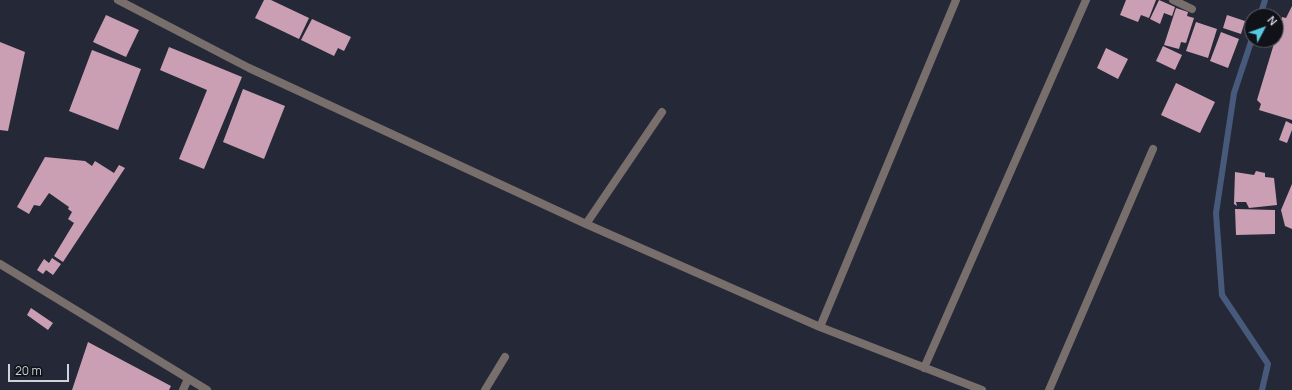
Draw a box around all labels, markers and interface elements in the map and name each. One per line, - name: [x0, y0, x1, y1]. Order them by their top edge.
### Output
- north arrow: [1244, 8, 1284, 48]
- text: N: [1264, 13, 1281, 28]
- scale bar: [10, 356, 71, 382]
- text: 20 m: [15, 362, 42, 379]

